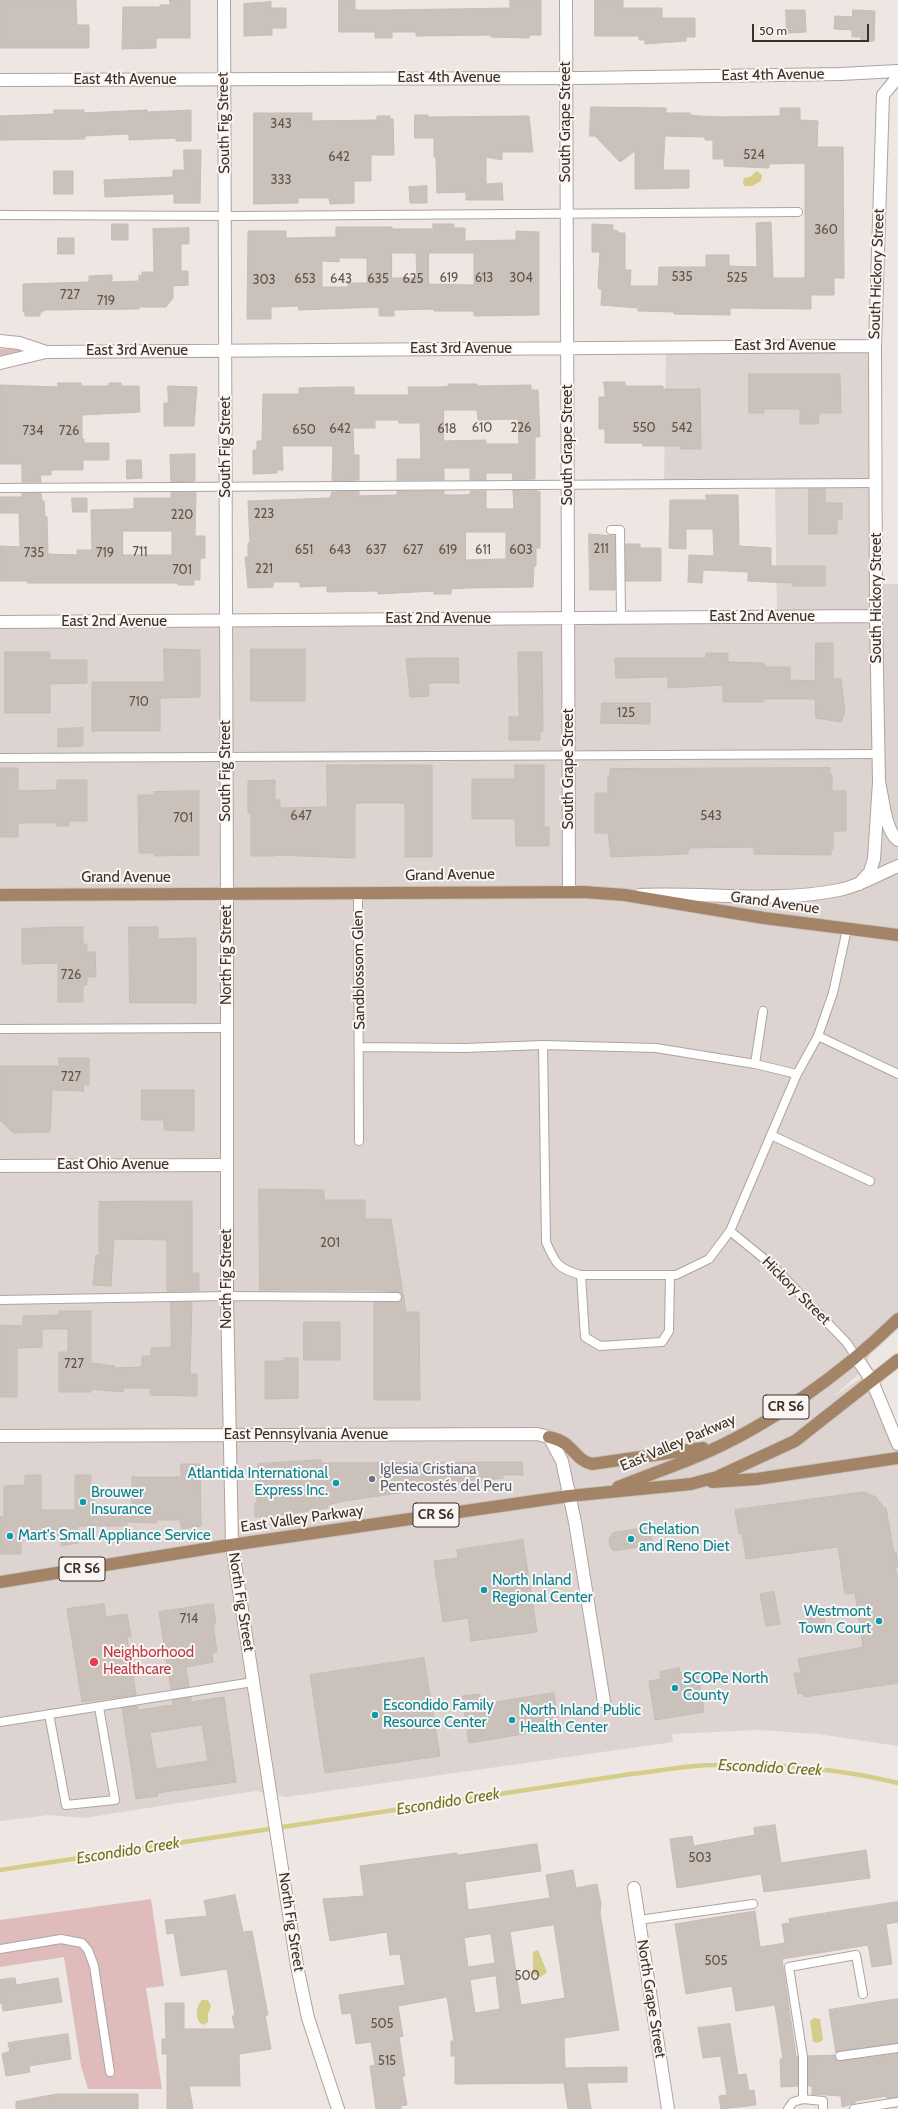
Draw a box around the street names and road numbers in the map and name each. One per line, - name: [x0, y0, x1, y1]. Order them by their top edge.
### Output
- street label: South Grape Street: [557, 61, 575, 183]
- street label: East 4th Avenue: [721, 65, 825, 85]
- street label: East 4th Avenue: [398, 69, 500, 87]
- street label: East 4th Avenue: [74, 71, 176, 89]
- street label: South Fig Street: [214, 72, 234, 174]
- street label: South Hickory Street: [866, 208, 888, 340]
- street label: East 3rd Avenue: [734, 337, 836, 355]
- street label: East 3rd Avenue: [410, 340, 512, 358]
- street label: East 3rd Avenue: [86, 342, 188, 360]
- street label: South Grape Street: [559, 384, 577, 506]
- street label: South Fig Street: [217, 396, 235, 498]
- street label: South Hickory Street: [868, 533, 886, 663]
- street label: East 2nd Avenue: [709, 608, 815, 626]
- street label: East 2nd Avenue: [385, 610, 491, 628]
- street label: East 2nd Avenue: [61, 613, 167, 631]
- street label: South Grape Street: [560, 708, 578, 830]
- street label: South Fig Street: [217, 720, 235, 822]
- street label: Grand Avenue: [405, 865, 495, 885]
- street label: Grand Avenue: [81, 869, 171, 887]
- street label: Grand Avenue: [729, 888, 821, 918]
- street label: North Fig Street: [218, 905, 236, 1005]
- street label: Sandblossom Glen: [349, 910, 369, 1030]
- street label: East Ohio Avenue: [57, 1156, 169, 1174]
- street label: North Fig Street: [218, 1229, 236, 1329]
- street label: Hickory Street: [758, 1253, 834, 1329]
- road number: CR S6: [763, 1395, 809, 1419]
- street label: East Valley Parkway: [618, 1411, 738, 1475]
- street label: East Pennsylvania Avenue: [224, 1426, 388, 1444]
- street label: East Valley Parkway: [239, 1501, 365, 1537]
- road number: CR S6: [413, 1503, 459, 1527]
- street label: North Fig Street: [224, 1551, 258, 1653]
- road number: CR S6: [59, 1557, 105, 1581]
- street label: North Fig Street: [274, 1871, 308, 1973]
- street label: North Grape Street: [633, 1938, 669, 2060]

